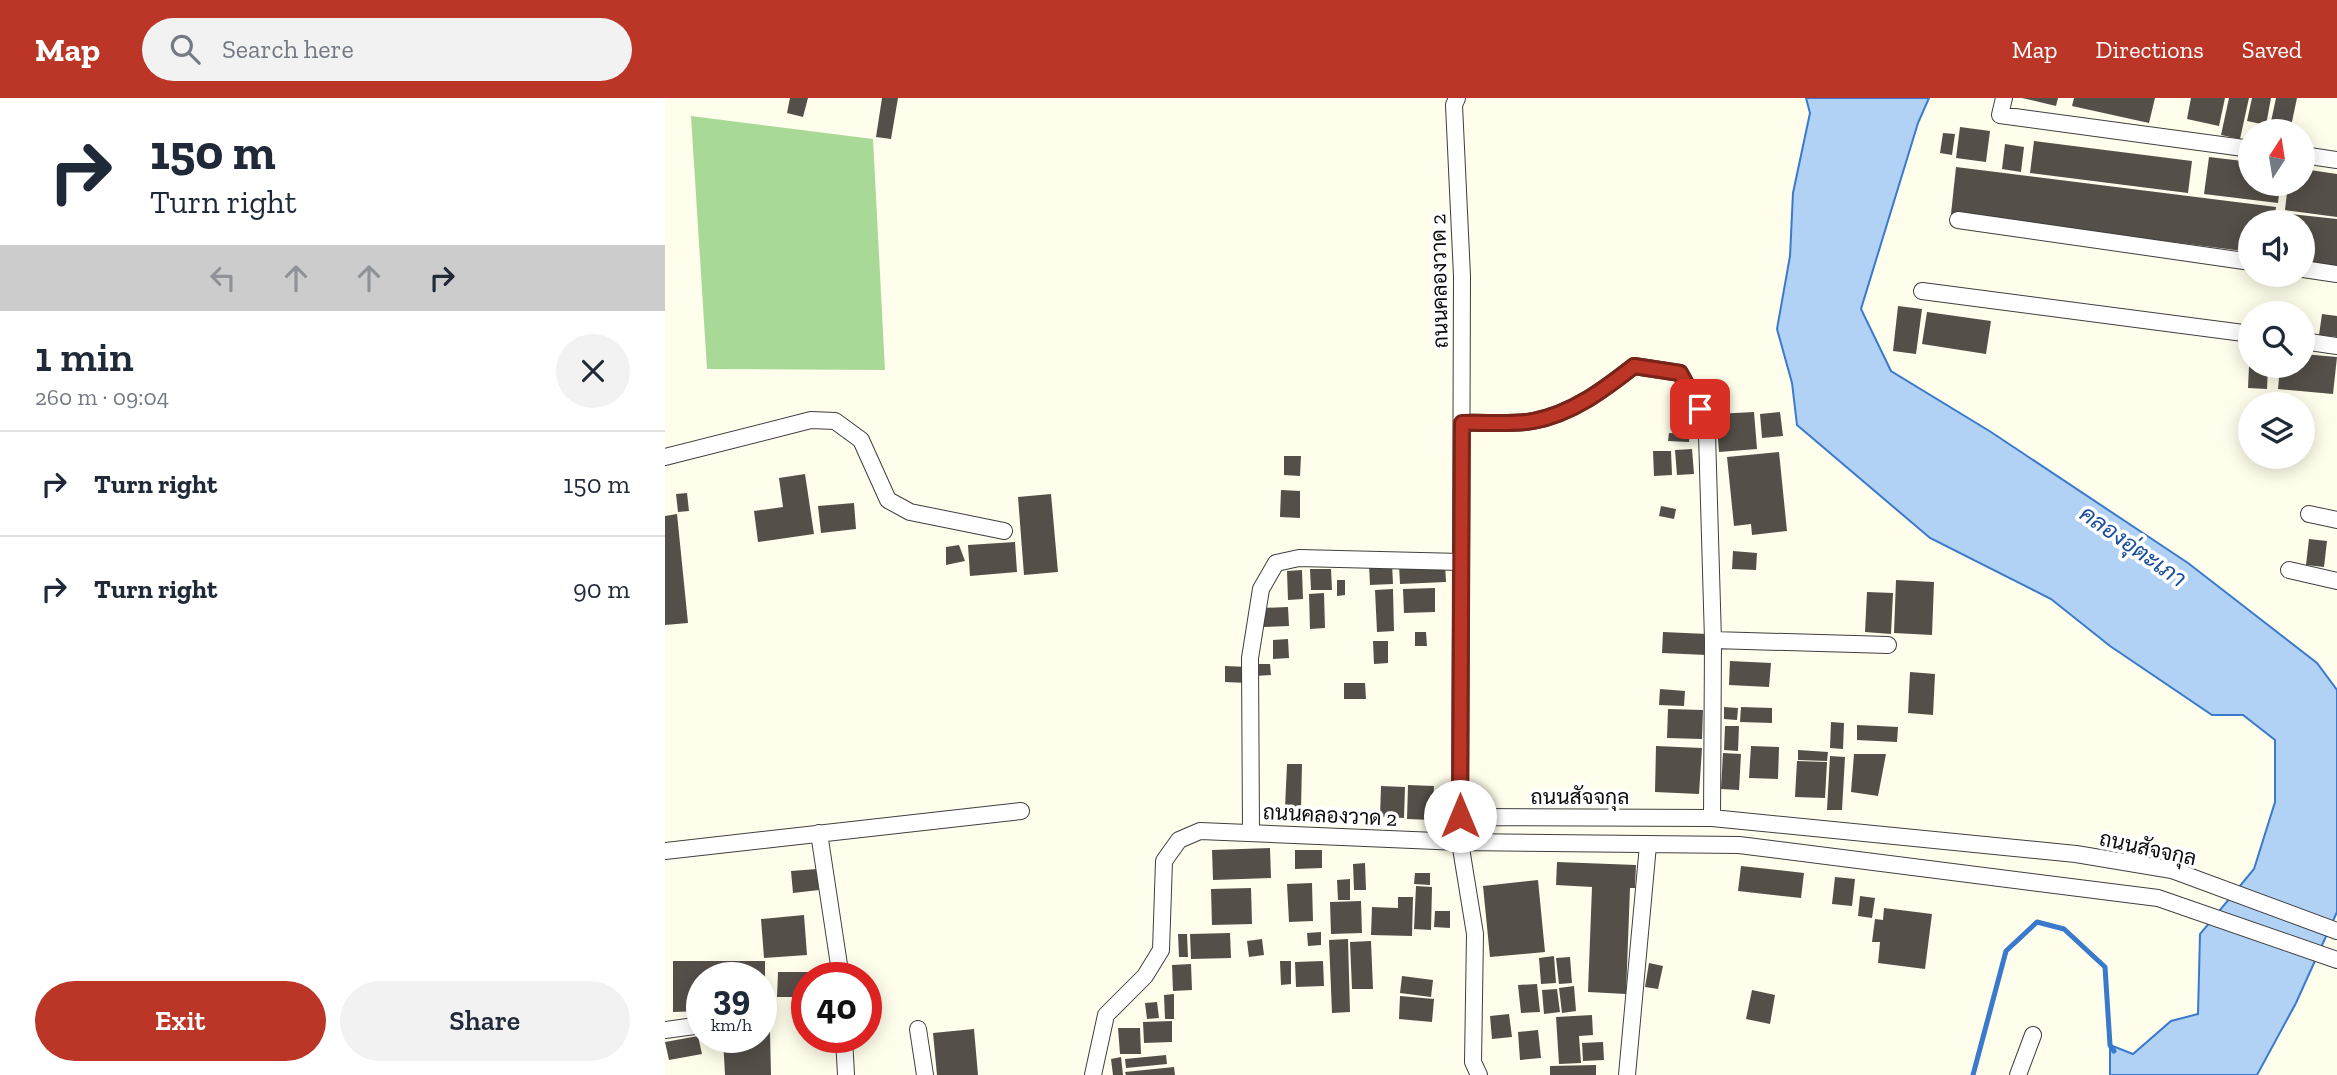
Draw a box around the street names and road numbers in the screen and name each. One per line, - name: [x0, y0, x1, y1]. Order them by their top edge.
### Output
- street label: ถนนคลองวาด 2: [1425, 213, 1453, 349]
- street label: ถนนสัจจกุล: [1531, 784, 1629, 811]
- street label: ถนนคลองวาด 2: [1262, 799, 1398, 831]
- street label: ถนนสัจจกุล: [2097, 826, 2199, 872]

